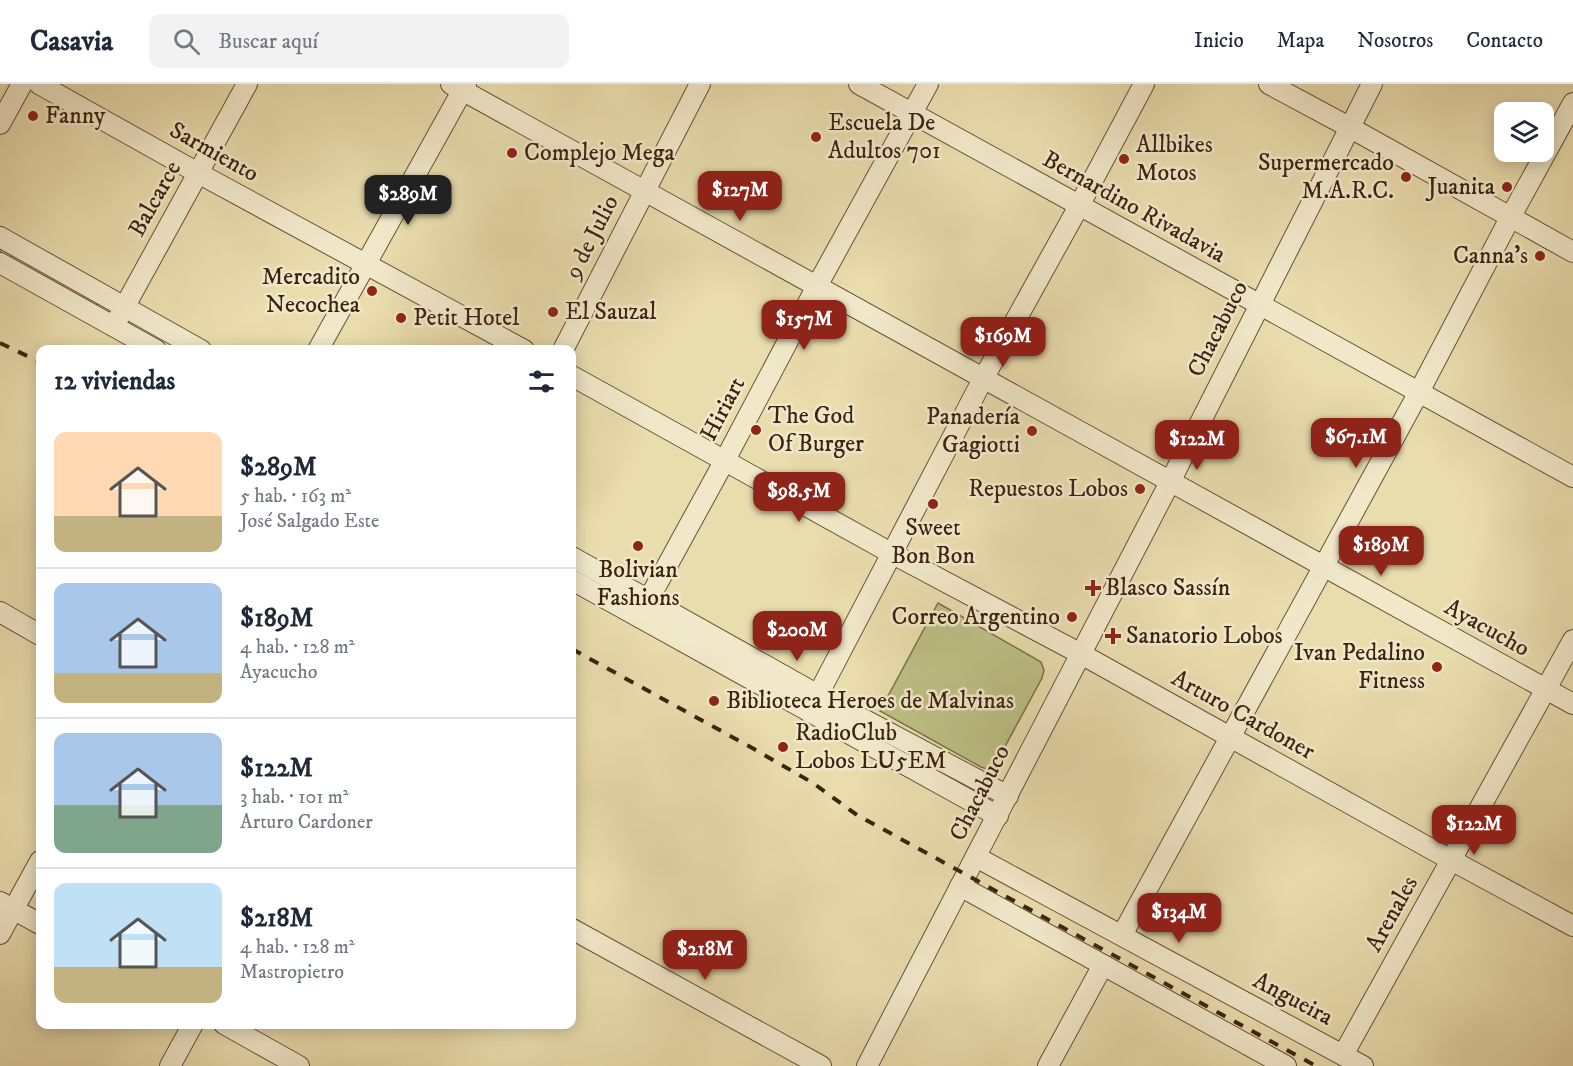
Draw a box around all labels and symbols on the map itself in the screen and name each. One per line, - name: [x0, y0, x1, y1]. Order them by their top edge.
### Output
- place label: Fanny: [45, 101, 106, 131]
- place label: Escuela De Adultos 701: [828, 108, 941, 166]
- marker: Fanny: [26, 109, 40, 123]
- street label: Sarmiento: [164, 115, 264, 189]
- marker: Escuela De Adultos 701: [809, 130, 823, 144]
- place label: Allbikes Motos: [1136, 130, 1213, 188]
- place label: Complejo Mega: [524, 138, 675, 168]
- street label: Bernardino Rivadavia: [1037, 144, 1232, 270]
- marker: Complejo Mega: [505, 146, 519, 160]
- place label: Supermercado M.A.R.C.: [1258, 148, 1394, 206]
- marker: Allbikes Motos: [1117, 152, 1131, 166]
- street label: Balcarce: [122, 156, 188, 242]
- marker: Supermercado M.A.R.C.: [1399, 170, 1413, 184]
- pin: $127M: [698, 171, 782, 222]
- place label: Juanita: [1426, 172, 1496, 202]
- pin: $289M: [366, 175, 450, 226]
- marker: Juanita: [1500, 180, 1514, 194]
- street label: 9 de Julio: [558, 190, 626, 285]
- place label: Canna's: [1453, 241, 1528, 271]
- marker: Canna's: [1533, 249, 1547, 263]
- place label: Mercadito Necochea: [262, 262, 361, 320]
- street label: Chacabuco: [1181, 276, 1255, 382]
- marker: Mercadito Necochea: [365, 284, 379, 298]
- place label: El Sauzal: [565, 297, 657, 327]
- pin: $157M: [762, 300, 846, 351]
- place label: Petit Hotel: [413, 303, 520, 333]
- marker: El Sauzal: [546, 305, 560, 319]
- marker: Petit Hotel: [394, 311, 408, 325]
- pin: $169M: [961, 317, 1045, 368]
- street label: Hiriart: [694, 372, 752, 446]
- place label: The God Of Burger: [768, 401, 864, 459]
- place label: Panadería Gagiotti: [926, 402, 1021, 460]
- pin: $67.1M: [1307, 418, 1405, 469]
- pin: $122M: [1155, 420, 1239, 471]
- marker: The God Of Burger: [749, 423, 763, 437]
- marker: Panadería Gagiotti: [1025, 424, 1039, 438]
- pin: $98.5M: [750, 472, 848, 523]
- place label: Repuestos Lobos: [968, 474, 1128, 504]
- marker: Repuestos Lobos: [1133, 482, 1147, 496]
- marker: Sweet Bon Bon: [926, 497, 940, 511]
- place label: Sweet Bon Bon: [891, 513, 975, 571]
- pin: $189M: [1339, 526, 1423, 577]
- marker: Bolivian Fashions: [631, 539, 645, 553]
- place label: Bolivian Fashions: [596, 555, 680, 613]
- place label: Blasco Sassín: [1105, 573, 1231, 603]
- marker: Blasco Sassín: [1086, 581, 1100, 595]
- street label: Ayacucho: [1439, 592, 1535, 664]
- place label: Correo Argentino: [892, 602, 1060, 632]
- marker: Correo Argentino: [1065, 610, 1079, 624]
- pin: $200M: [755, 611, 839, 662]
- place label: Sanatorio Lobos: [1126, 621, 1283, 651]
- marker: Sanatorio Lobos: [1104, 627, 1122, 645]
- place label: Ivan Pedalino Fitness: [1294, 638, 1425, 696]
- marker: Ivan Pedalino Fitness: [1430, 660, 1444, 674]
- street label: Arturo Cardoner: [1166, 663, 1320, 767]
- place label: Biblioteca Heroes de Malvinas: [726, 686, 1014, 716]
- marker: Biblioteca Heroes de Malvinas: [707, 694, 721, 708]
- place label: RadioClub Lobos LU5EM: [795, 718, 946, 776]
- marker: RadioClub Lobos LU5EM: [776, 740, 790, 754]
- street label: Chacabuco: [943, 740, 1017, 846]
- pin: $122M: [1432, 805, 1516, 856]
- street label: Arenales: [1359, 871, 1425, 957]
- pin: $134M: [1137, 893, 1221, 944]
- pin: $218M: [663, 930, 747, 981]
- street label: Angueira: [1248, 965, 1339, 1033]

